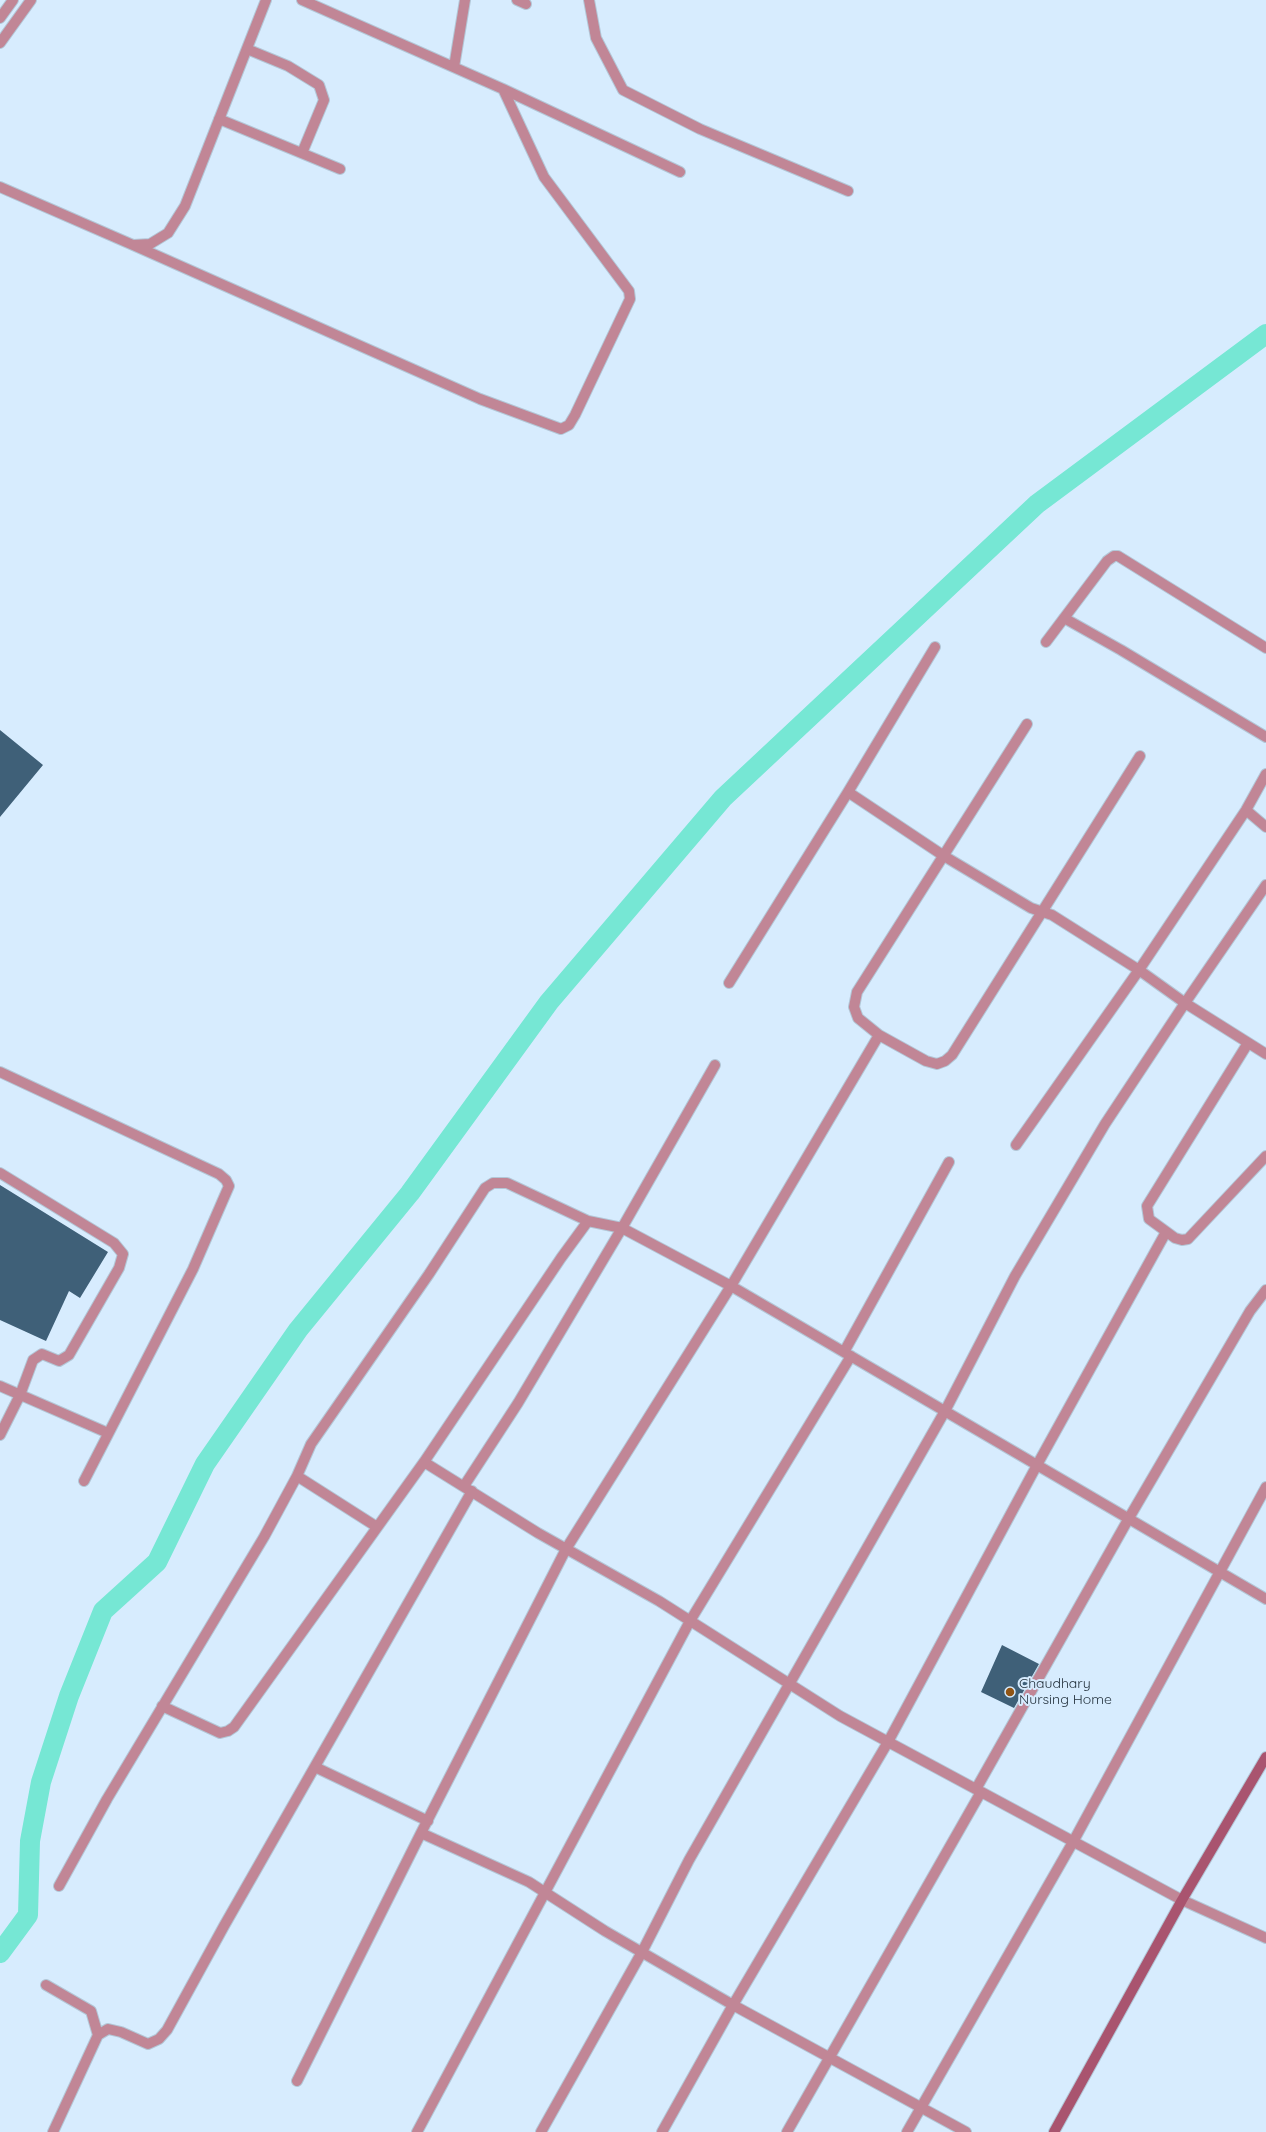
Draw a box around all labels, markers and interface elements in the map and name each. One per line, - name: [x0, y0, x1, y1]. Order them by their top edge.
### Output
- place label: Chaudhary Nursing Home: [1019, 1676, 1112, 1708]
- marker: Chaudhary Nursing Home: [1004, 1686, 1016, 1698]

